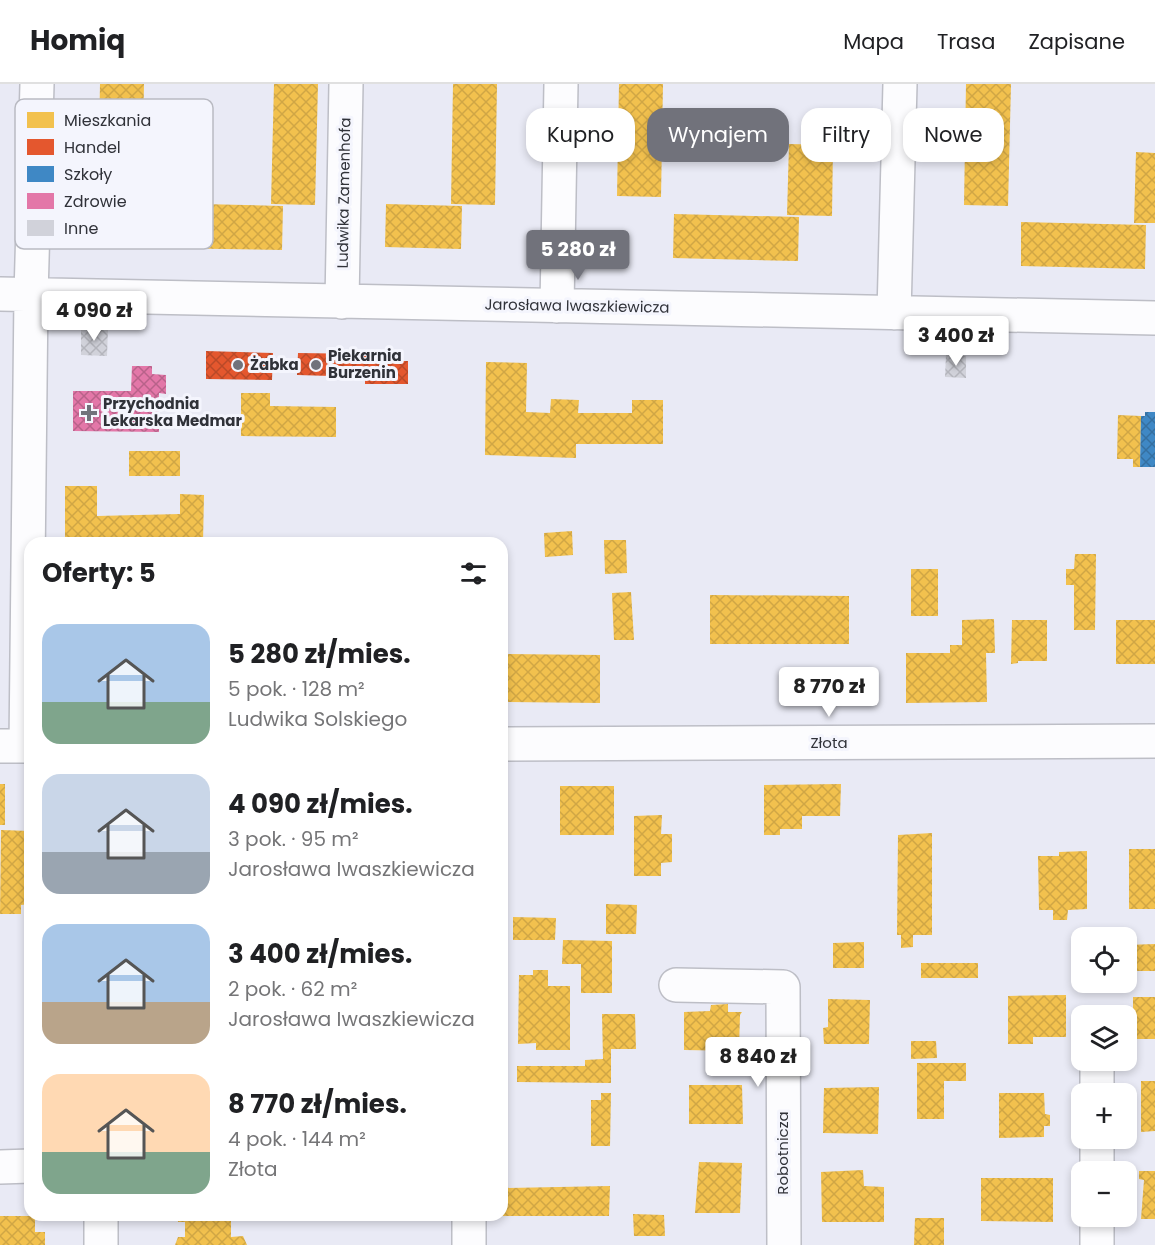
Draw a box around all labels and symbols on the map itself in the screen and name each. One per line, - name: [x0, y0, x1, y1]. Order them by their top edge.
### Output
- legend: [15, 99, 213, 249]
- text: Mieszkania: [64, 109, 151, 132]
- street label: Ludwika Zamenhofa: [332, 117, 355, 269]
- text: Handel: [64, 136, 121, 159]
- text: Szkoły: [64, 163, 112, 186]
- text: Zdrowie: [64, 190, 127, 213]
- text: Inne: [64, 217, 98, 240]
- pin: 5 280 zł: [516, 230, 640, 281]
- pin: 4 090 zł: [32, 291, 156, 342]
- street label: Jarosława Iwaszkiewicza: [484, 293, 670, 318]
- pin: 3 400 zł: [894, 316, 1018, 367]
- place label: Piekarnia Burzenin: [328, 345, 402, 383]
- place label: Żabka: [250, 354, 299, 375]
- marker: Żabka: [231, 358, 245, 372]
- marker: Piekarnia Burzenin: [309, 358, 323, 372]
- place label: Przychodnia Lekarska Medmar: [103, 393, 243, 431]
- marker: Przychodnia Lekarska Medmar: [80, 404, 98, 422]
- pin: 8 770 zł: [767, 667, 891, 718]
- street label: Złota: [810, 732, 848, 753]
- pin: 8 840 zł: [696, 1037, 820, 1088]
- street label: Robotnicza: [772, 1111, 793, 1195]

